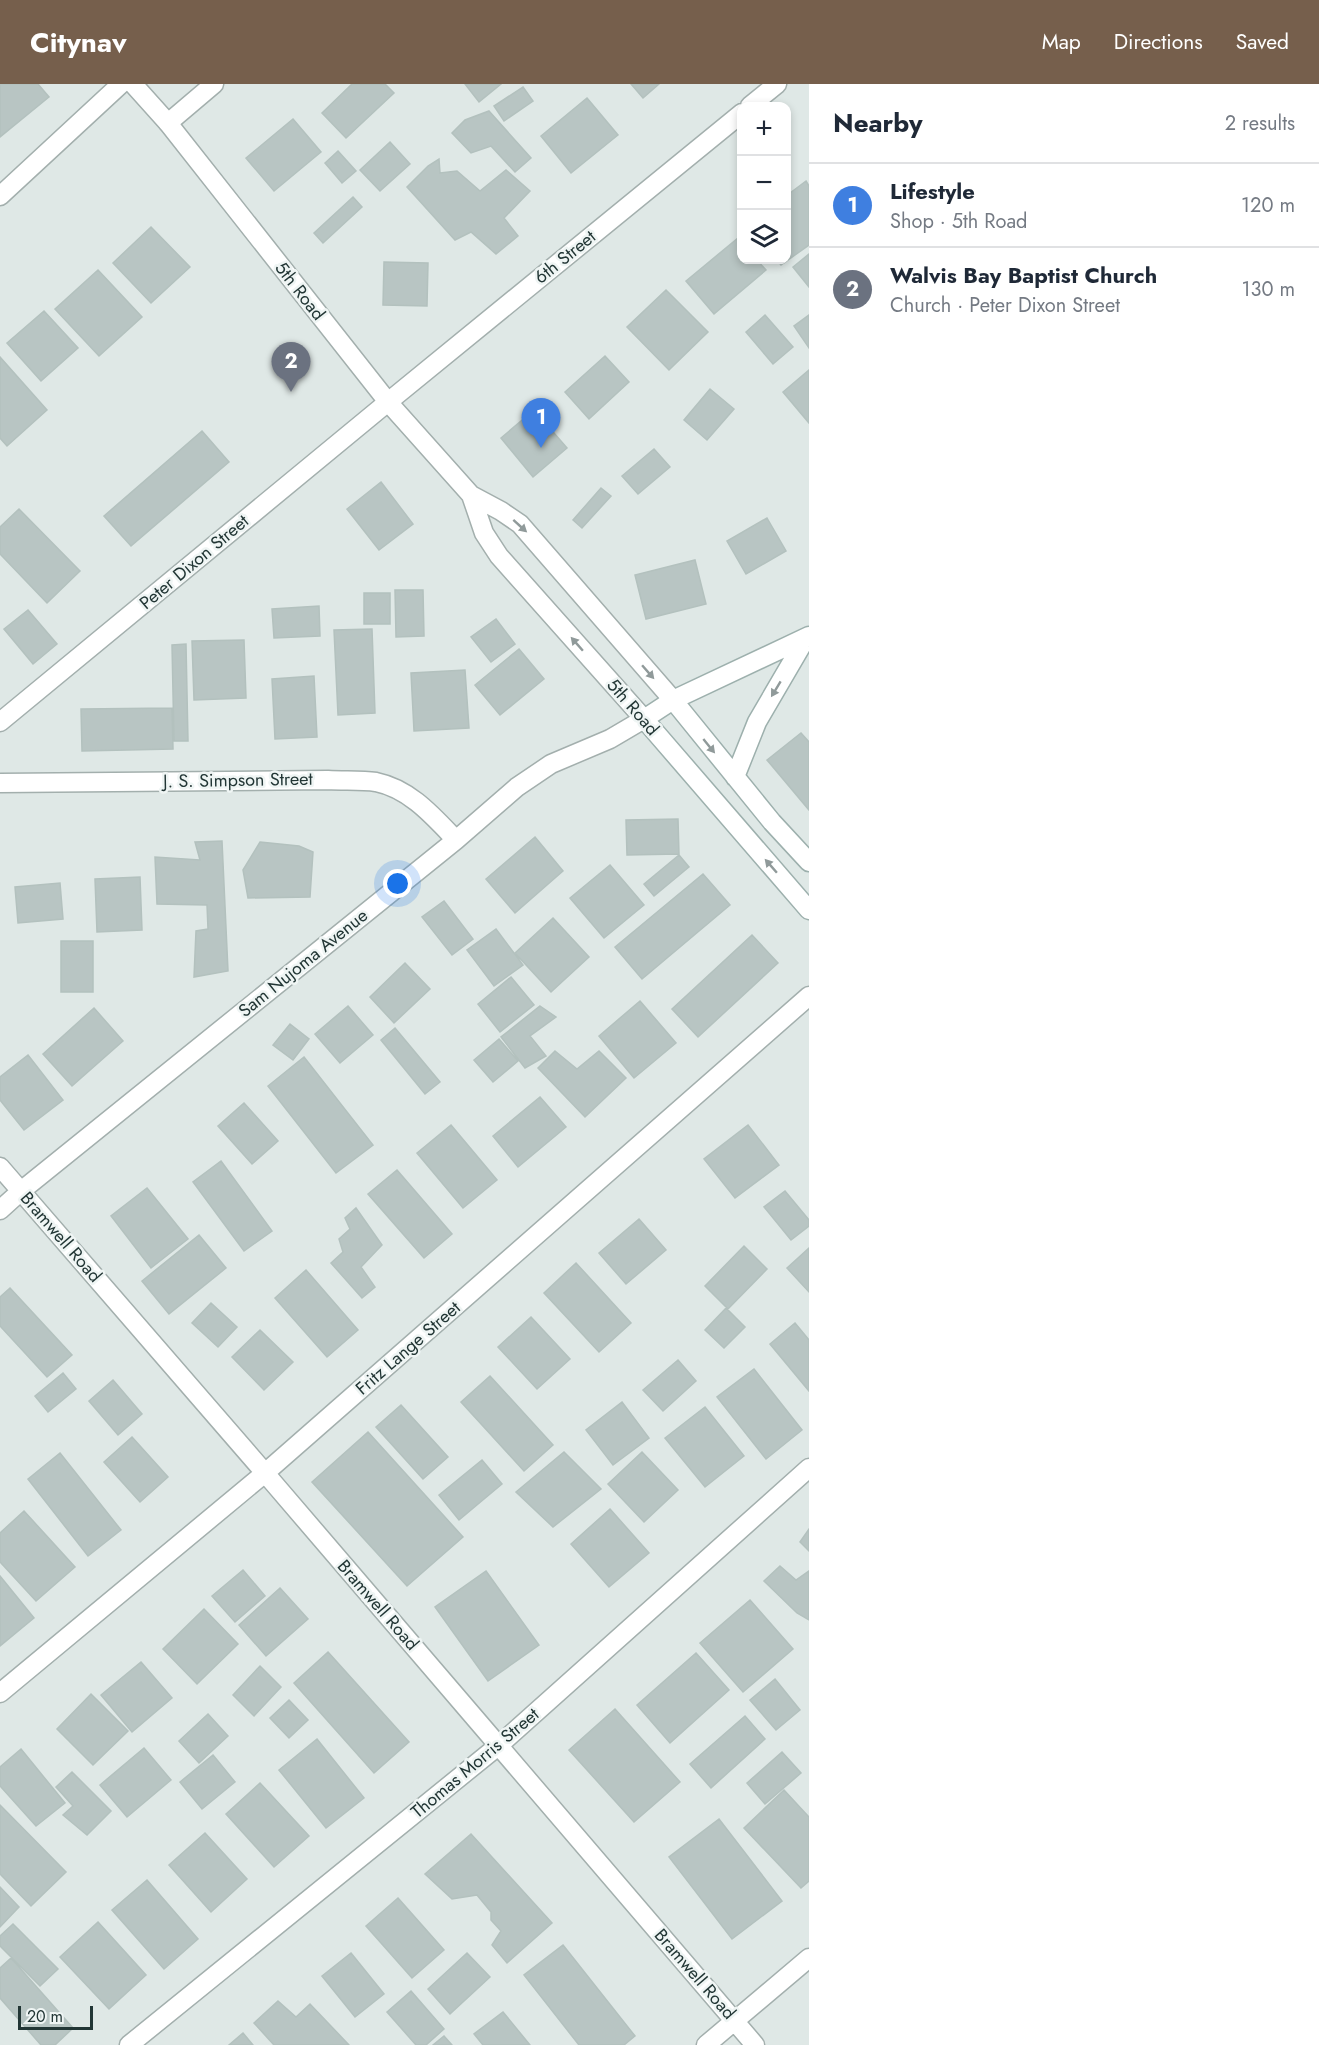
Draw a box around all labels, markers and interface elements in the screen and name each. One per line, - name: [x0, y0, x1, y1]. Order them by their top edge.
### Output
- text: Citynav: [30, 22, 127, 63]
- text: Map: [1042, 27, 1081, 57]
- text: Directions: [1114, 27, 1203, 57]
- text: Saved: [1236, 27, 1289, 57]
- map controls: [737, 102, 791, 264]
- button: +: [737, 102, 791, 156]
- text: Nearby: [833, 104, 922, 142]
- text: 2 results: [1225, 109, 1295, 138]
- button: −: [737, 156, 791, 210]
- text: Lifestyle: [890, 175, 975, 207]
- text: 1: [847, 191, 858, 220]
- text: 120 m: [1241, 191, 1295, 220]
- text: Shop · 5th Road: [890, 207, 1028, 236]
- button: layers: [737, 210, 791, 264]
- street label: 6th Street: [529, 224, 602, 290]
- street label: 5th Road: [269, 256, 331, 326]
- text: Walvis Bay Baptist Church: [890, 259, 1157, 291]
- text: 2: [846, 275, 859, 304]
- text: 130 m: [1241, 275, 1295, 304]
- text: Church · Peter Dixon Street: [890, 291, 1120, 320]
- pin: 2: [272, 342, 310, 392]
- pin: 1: [522, 398, 560, 448]
- street label: Peter Dixon Street: [134, 508, 255, 616]
- one-way arrow: [512, 519, 527, 532]
- one-way arrow: [571, 637, 584, 652]
- one-way arrow: [642, 664, 655, 680]
- street label: 5th Road: [601, 673, 665, 741]
- one-way arrow: [771, 681, 781, 698]
- one-way arrow: [703, 738, 715, 753]
- street label: J. S. Simpson Street: [161, 766, 314, 794]
- one-way arrow: [765, 859, 778, 874]
- your location: [383, 869, 412, 898]
- street label: Sam Nujoma Avenue: [233, 903, 373, 1023]
- street label: Bramwell Road: [14, 1186, 108, 1288]
- street label: Fritz Lange Street: [350, 1295, 467, 1401]
- street label: Bramwell Road: [331, 1554, 425, 1656]
- street label: Thomas Morris Street: [405, 1701, 545, 1824]
- street label: Bramwell Road: [648, 1923, 742, 2025]
- scale bar: [18, 2003, 93, 2030]
- text: 20 m: [27, 2005, 63, 2028]

